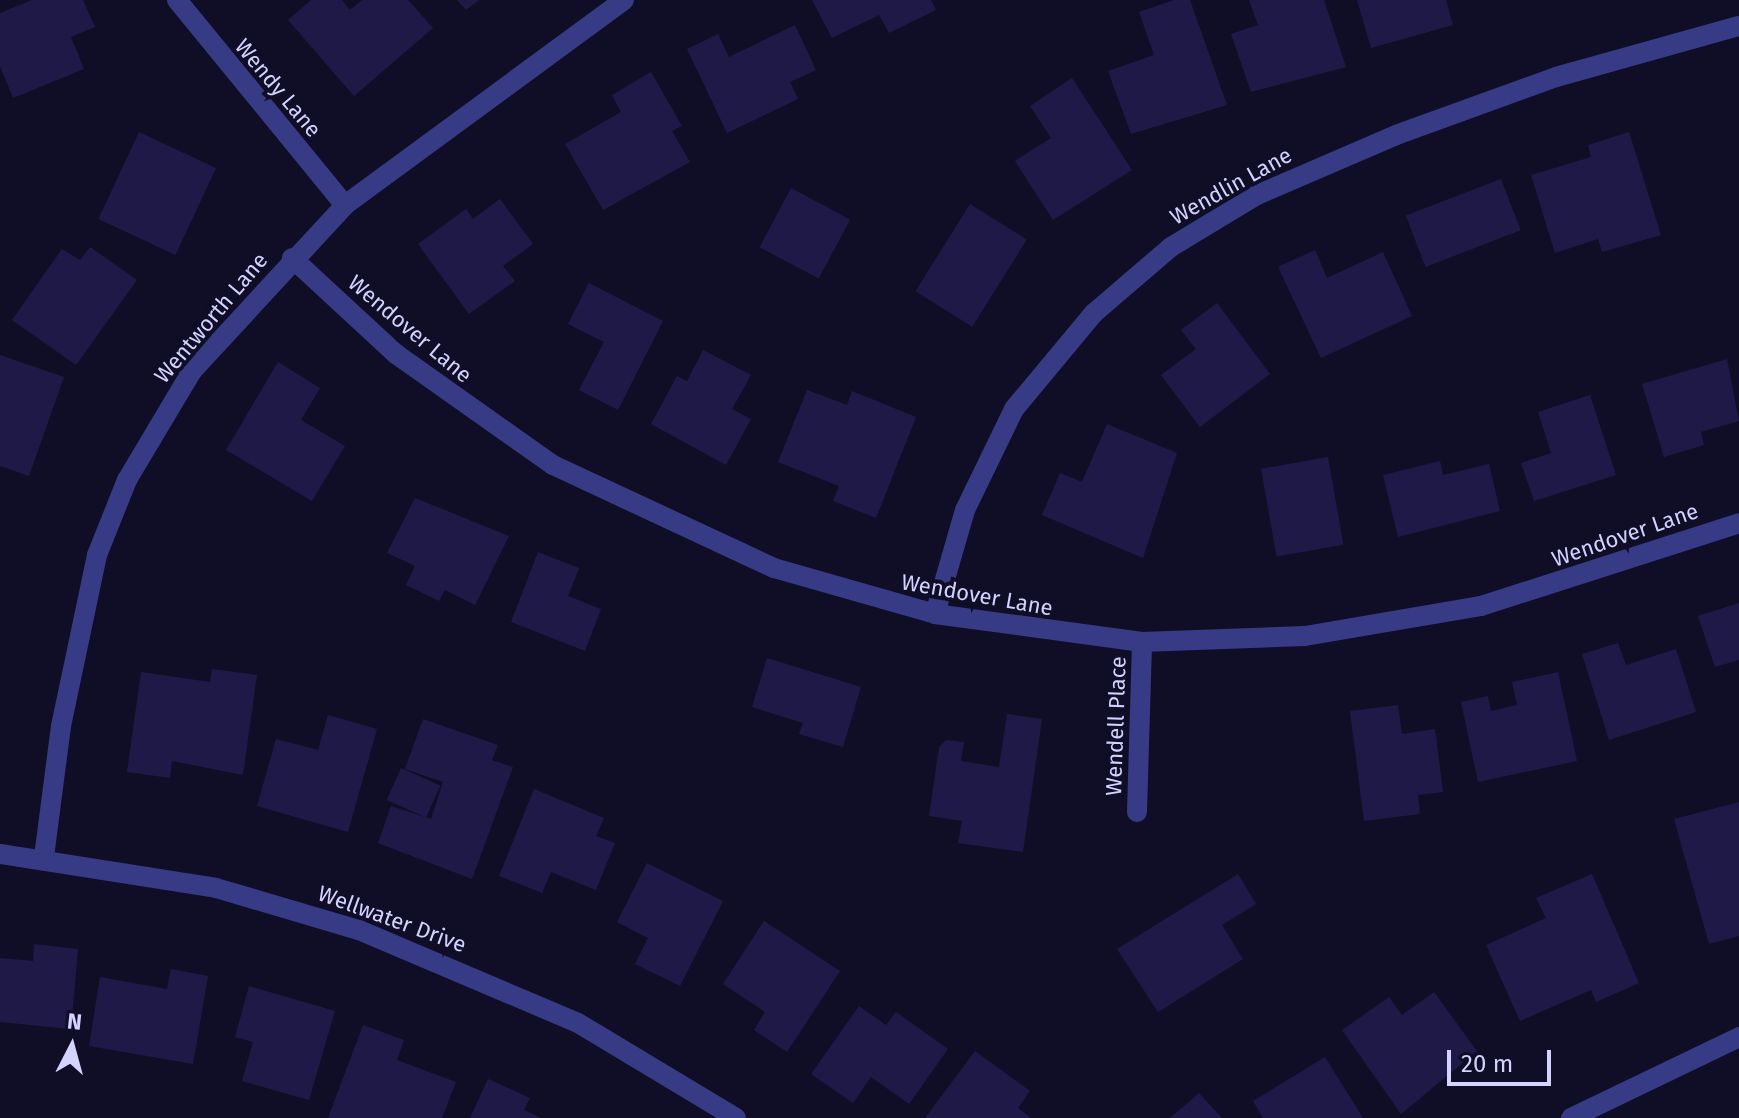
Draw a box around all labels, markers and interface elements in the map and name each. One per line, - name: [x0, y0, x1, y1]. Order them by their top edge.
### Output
- street label: Wendy Lane: [229, 33, 327, 143]
- street label: Wendlin Lane: [1166, 142, 1296, 230]
- street label: Wentworth Lane: [149, 247, 273, 389]
- street label: Wendover Lane: [343, 270, 477, 388]
- street label: Wendover Lane: [1548, 498, 1702, 572]
- street label: Wendover Lane: [899, 569, 1055, 621]
- street label: Wendell Place: [1100, 656, 1132, 796]
- street label: Wellwater Drive: [314, 880, 470, 958]
- north arrow: [32, 1006, 112, 1086]
- text: N: [66, 1007, 83, 1036]
- scale bar: [1451, 1034, 1555, 1084]
- text: 20 m: [1461, 1050, 1513, 1078]

